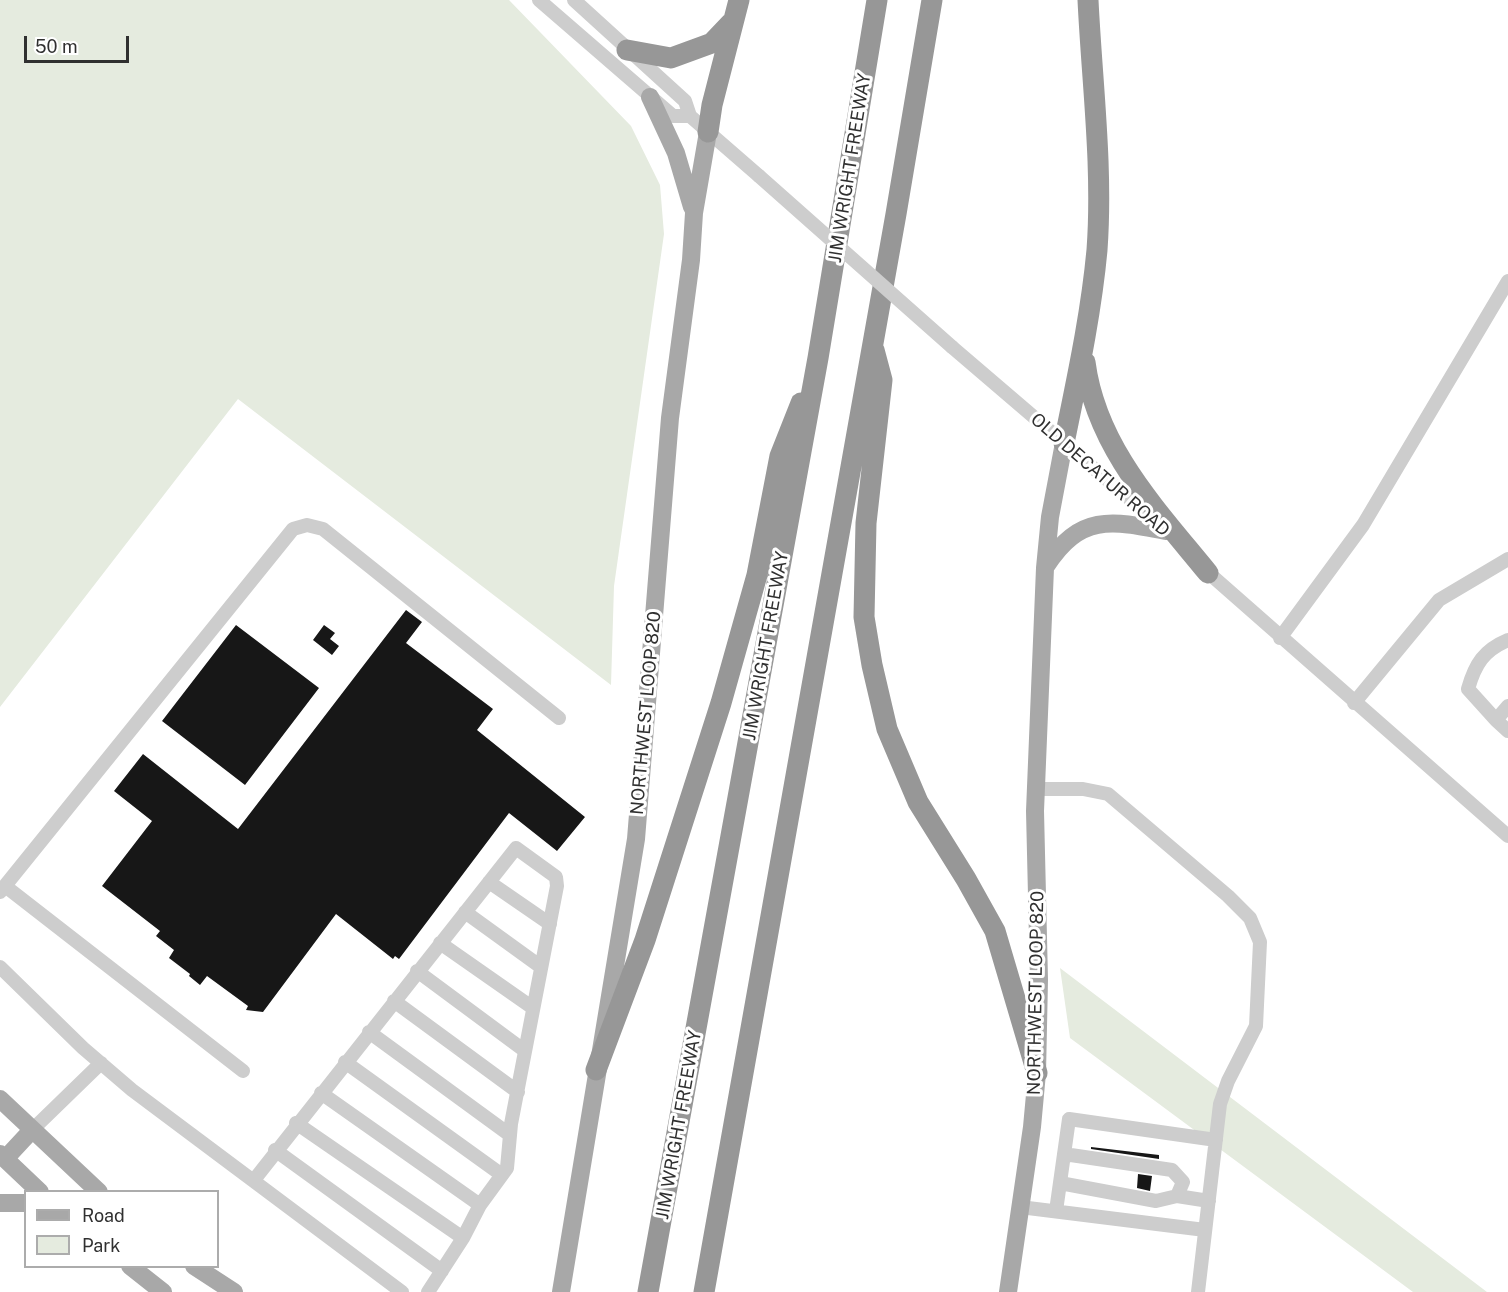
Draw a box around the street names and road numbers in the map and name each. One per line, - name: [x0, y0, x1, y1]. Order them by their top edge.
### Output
- street label: JIM WRIGHT FREEWAY: [824, 72, 876, 264]
- street label: OLD DECATUR ROAD: [1026, 409, 1174, 541]
- street label: JIM WRIGHT FREEWAY: [739, 550, 793, 742]
- street label: NORTHWEST LOOP 820: [626, 610, 666, 816]
- street label: NORTHWEST LOOP 820: [1023, 891, 1049, 1095]
- street label: JIM WRIGHT FREEWAY: [652, 1029, 706, 1221]

